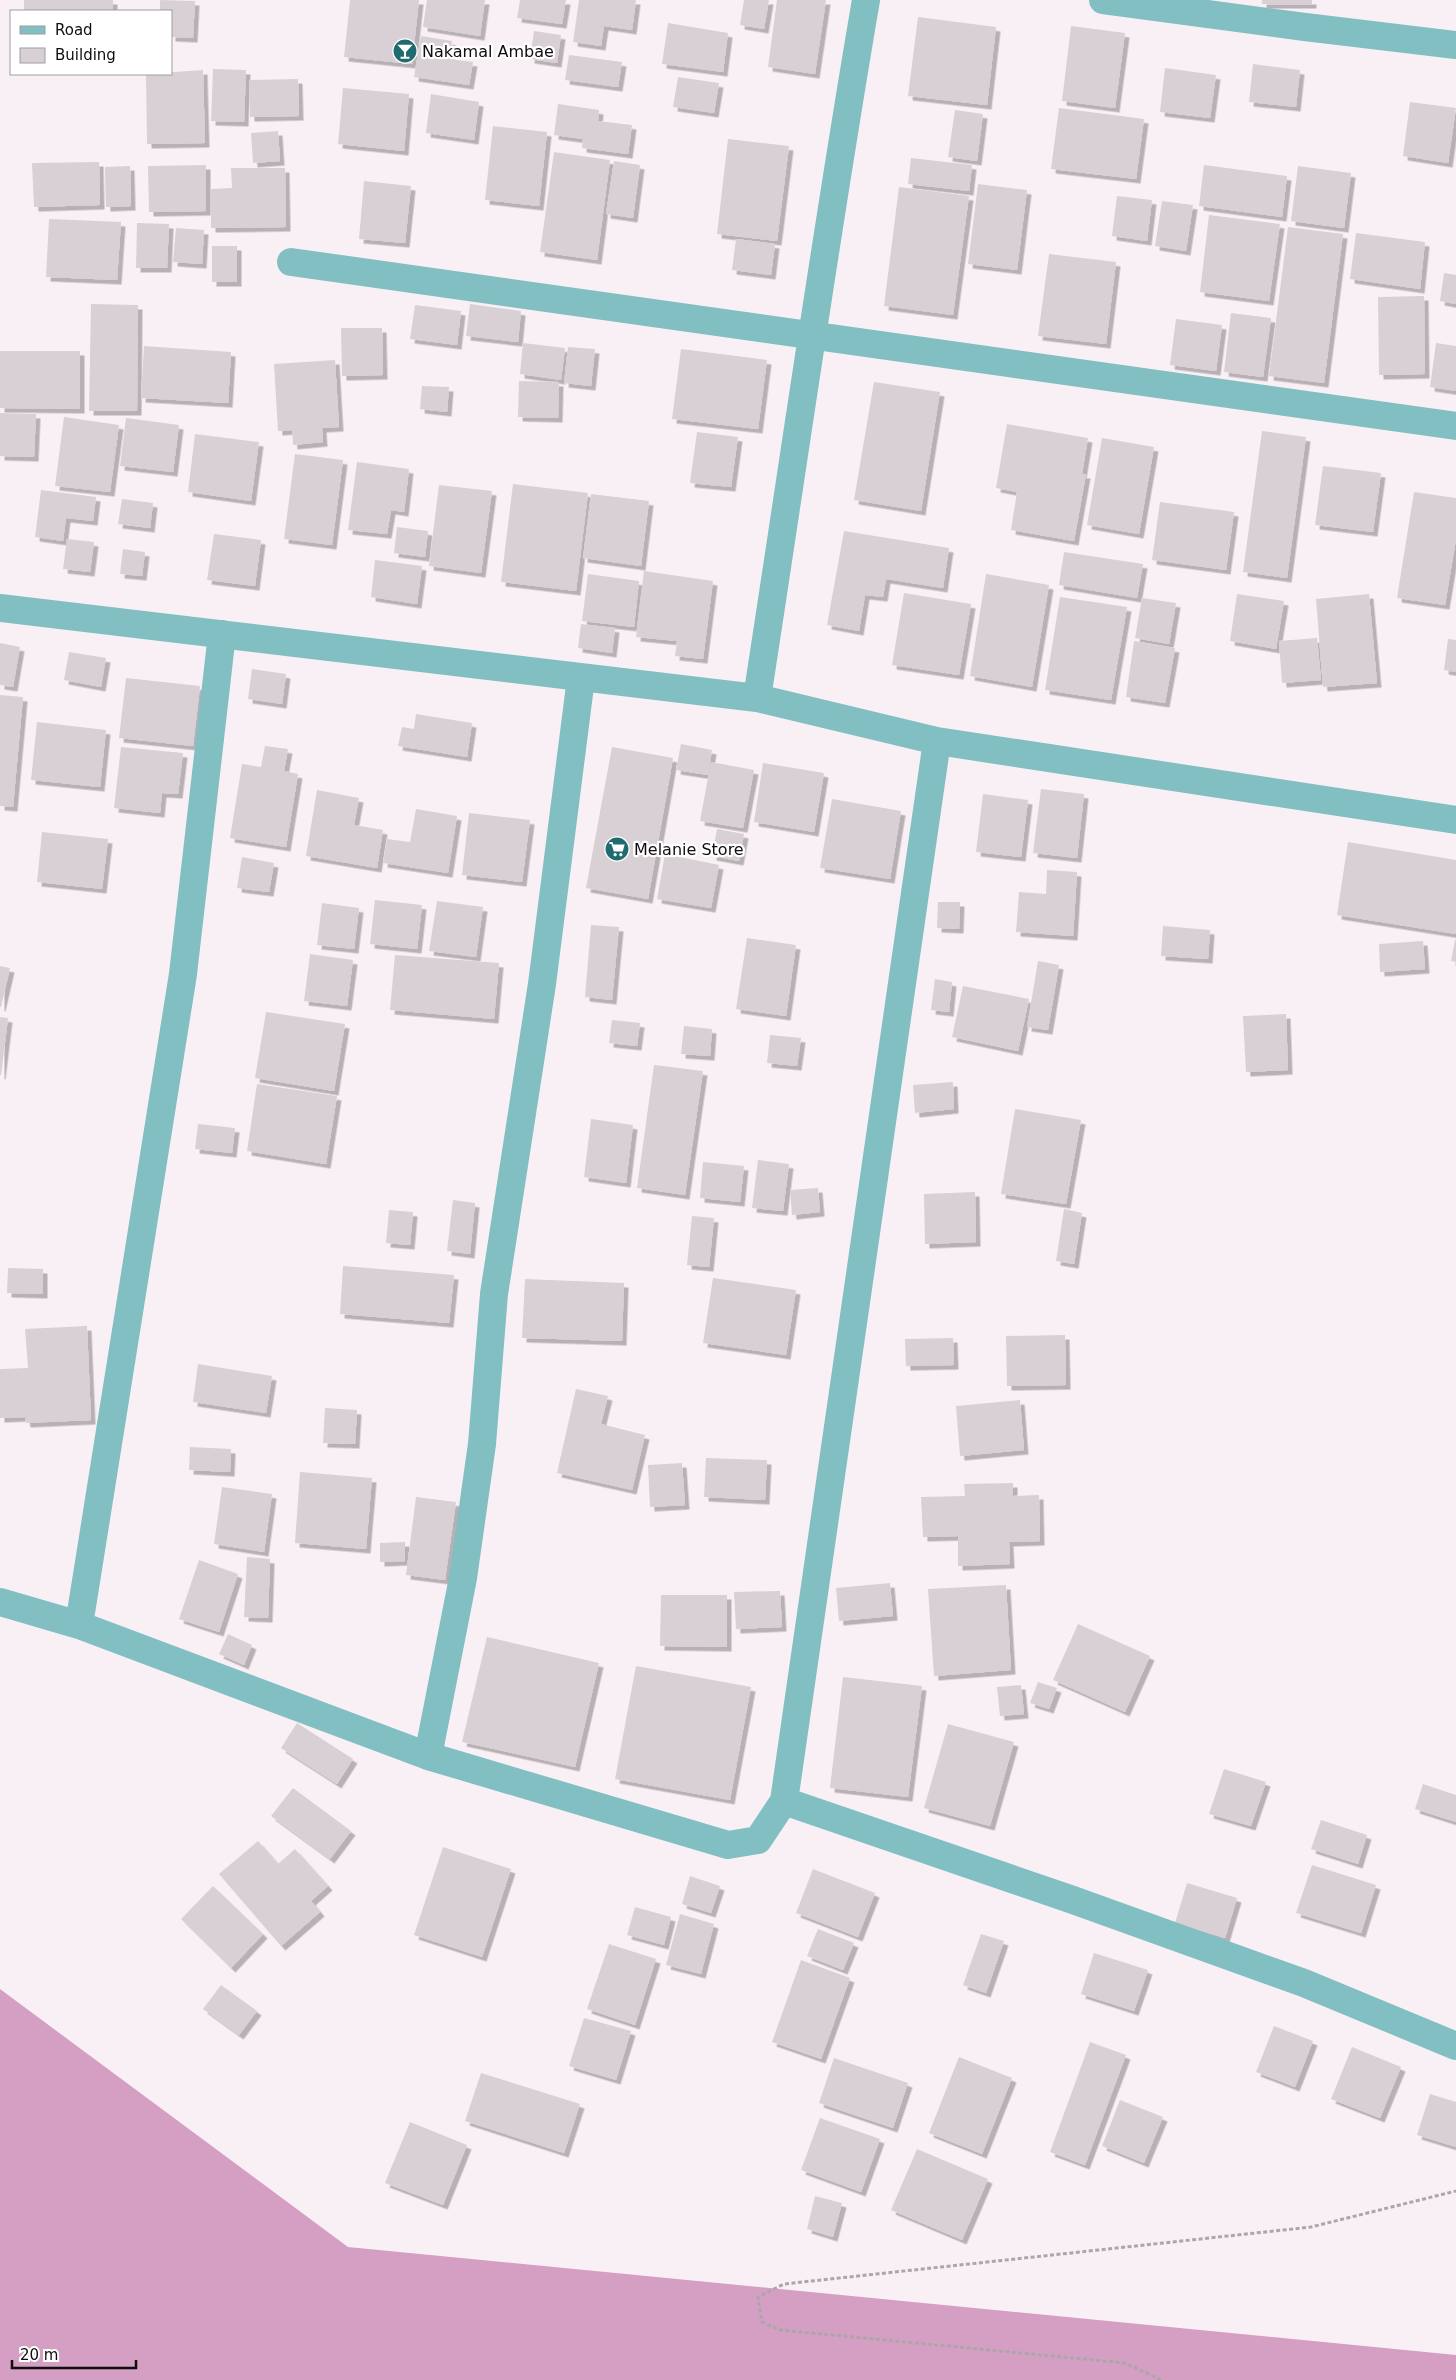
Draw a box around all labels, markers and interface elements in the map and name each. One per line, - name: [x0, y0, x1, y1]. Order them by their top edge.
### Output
- legend: [10, 10, 172, 75]
- text: Road: [55, 21, 93, 39]
- bar icon: Nakamal Ambae: [392, 38, 418, 64]
- place label: Nakamal Ambae: [422, 42, 554, 61]
- text: Building: [55, 46, 116, 64]
- supermarket icon: Melanie Store: [604, 836, 630, 862]
- place label: Melanie Store: [634, 840, 744, 859]
- scale bar: [12, 2338, 136, 2370]
- text: 20 m: [20, 2346, 58, 2364]

